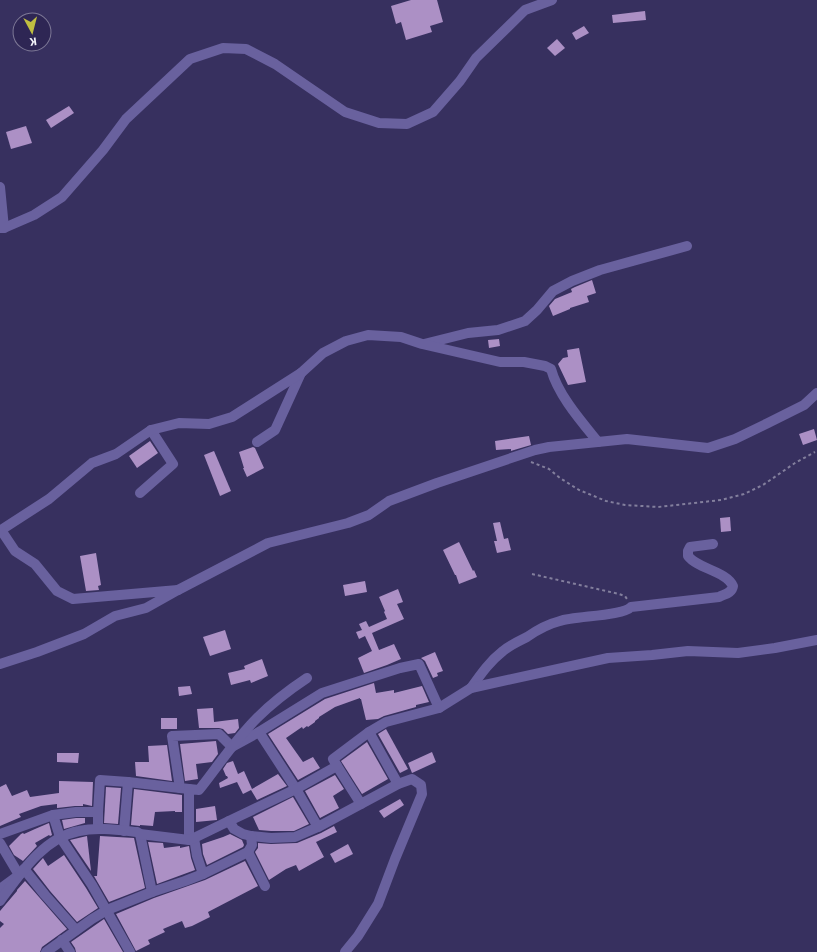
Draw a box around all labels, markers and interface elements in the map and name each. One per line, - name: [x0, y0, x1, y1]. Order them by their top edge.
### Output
- north arrow: [12, 12, 52, 52]
- text: K: [29, 36, 38, 49]

